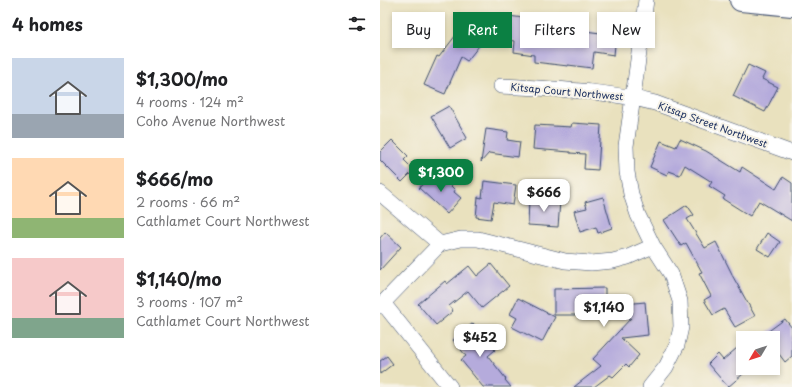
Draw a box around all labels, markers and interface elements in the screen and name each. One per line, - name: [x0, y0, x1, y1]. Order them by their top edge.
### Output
- text: 4 homes: [12, 11, 83, 37]
- chip: Buy: [392, 12, 445, 48]
- chip: Rent: [453, 12, 512, 48]
- chip: Filters: [520, 12, 589, 48]
- chip: New: [597, 12, 655, 48]
- icon: filters: [346, 13, 368, 35]
- text: $1,300/mo: [136, 66, 228, 92]
- icon: home: [44, 74, 92, 122]
- street label: Kitsap Court Northwest: [510, 79, 624, 103]
- text: 4 rooms · 124 m²: [136, 92, 244, 111]
- street label: Kitsap Street Northwest: [656, 97, 770, 151]
- text: Coho Avenue Northwest: [136, 111, 285, 130]
- pin: $1,300: [408, 159, 474, 193]
- text: $1,300: [418, 162, 464, 181]
- text: $666/mo: [136, 166, 213, 192]
- icon: home: [44, 174, 92, 222]
- pin: $666: [520, 179, 568, 213]
- text: $666: [527, 182, 561, 201]
- text: 2 rooms · 66 m²: [136, 192, 240, 211]
- text: Cathlamet Court Northwest: [136, 211, 310, 230]
- text: $1,140/mo: [136, 266, 221, 292]
- icon: home: [44, 274, 92, 322]
- text: 3 rooms · 107 m²: [136, 292, 243, 311]
- pin: $1,140: [571, 294, 637, 328]
- text: $1,140: [584, 297, 624, 316]
- text: Cathlamet Court Northwest: [136, 311, 310, 330]
- pin: $452: [456, 324, 504, 358]
- text: $452: [463, 327, 497, 346]
- north arrow: [736, 331, 780, 375]
- map controls: [736, 331, 780, 375]

